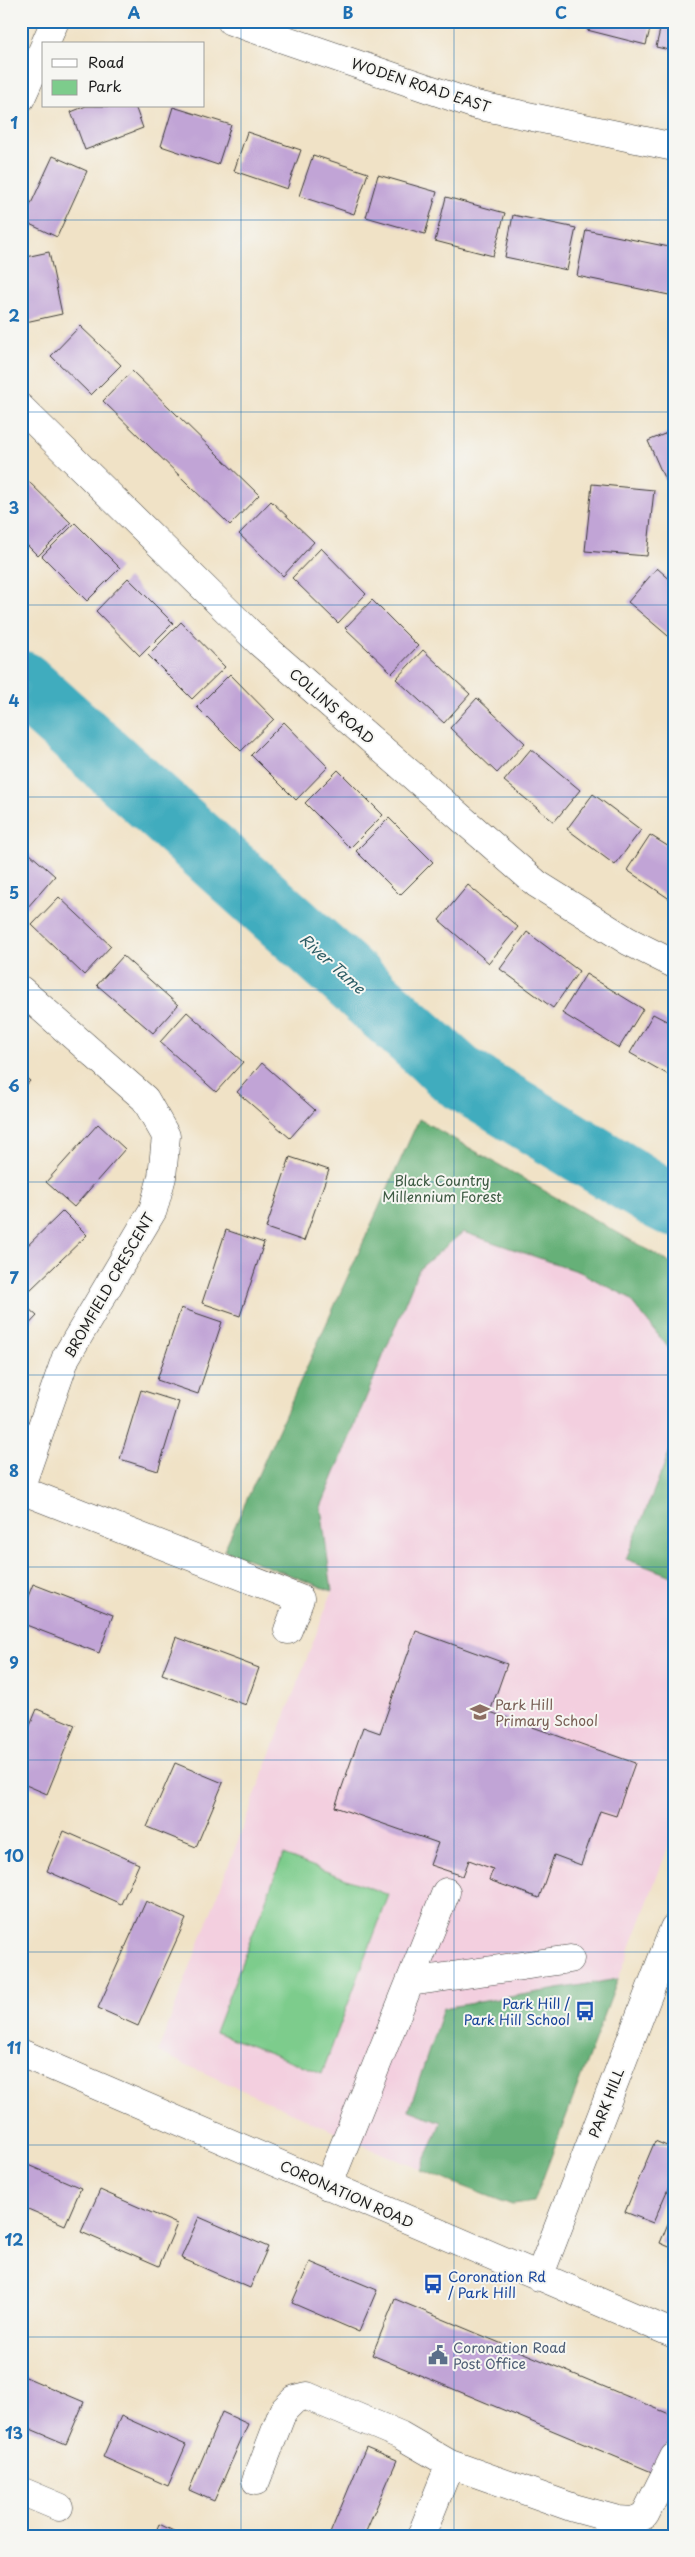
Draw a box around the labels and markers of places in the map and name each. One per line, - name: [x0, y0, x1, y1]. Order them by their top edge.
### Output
- place label: Park Hill Primary School: [495, 1694, 598, 1731]
- school or university icon: Park Hill Primary School: [469, 1701, 491, 1723]
- place label: Park Hill / Park Hill School: [464, 1993, 570, 2030]
- bus stop icon: Park Hill / Park Hill School: [574, 2000, 596, 2022]
- place label: Coronation Rd / Park Hill: [448, 2266, 546, 2303]
- bus stop icon: Coronation Rd / Park Hill: [422, 2273, 444, 2295]
- place label: Coronation Road Post Office: [453, 2337, 566, 2374]
- public building icon: Coronation Road Post Office: [427, 2344, 449, 2366]

